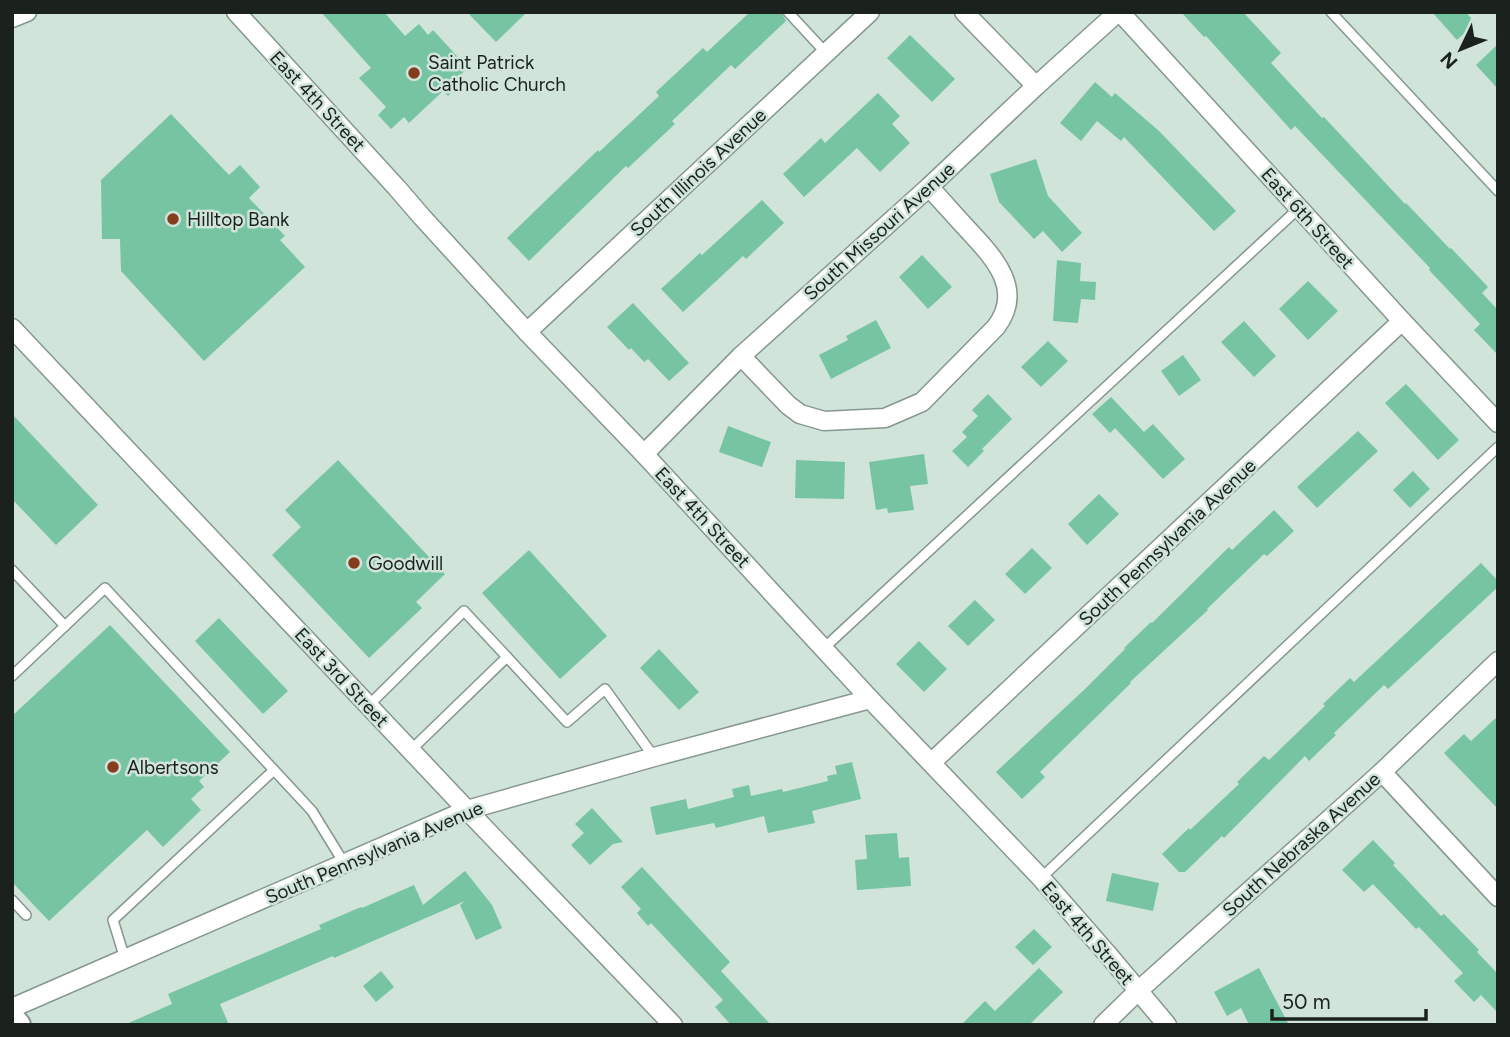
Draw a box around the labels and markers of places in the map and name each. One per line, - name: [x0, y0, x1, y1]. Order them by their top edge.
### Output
- place label: Saint Patrick Catholic Church: [428, 51, 566, 96]
- marker: Saint Patrick Catholic Church: [406, 65, 422, 81]
- place label: Hilltop Bank: [187, 208, 290, 231]
- marker: Hilltop Bank: [165, 211, 181, 227]
- place label: Goodwill: [368, 552, 443, 575]
- marker: Goodwill: [346, 555, 362, 571]
- place label: Albertsons: [127, 756, 219, 779]
- marker: Albertsons: [105, 759, 121, 775]

